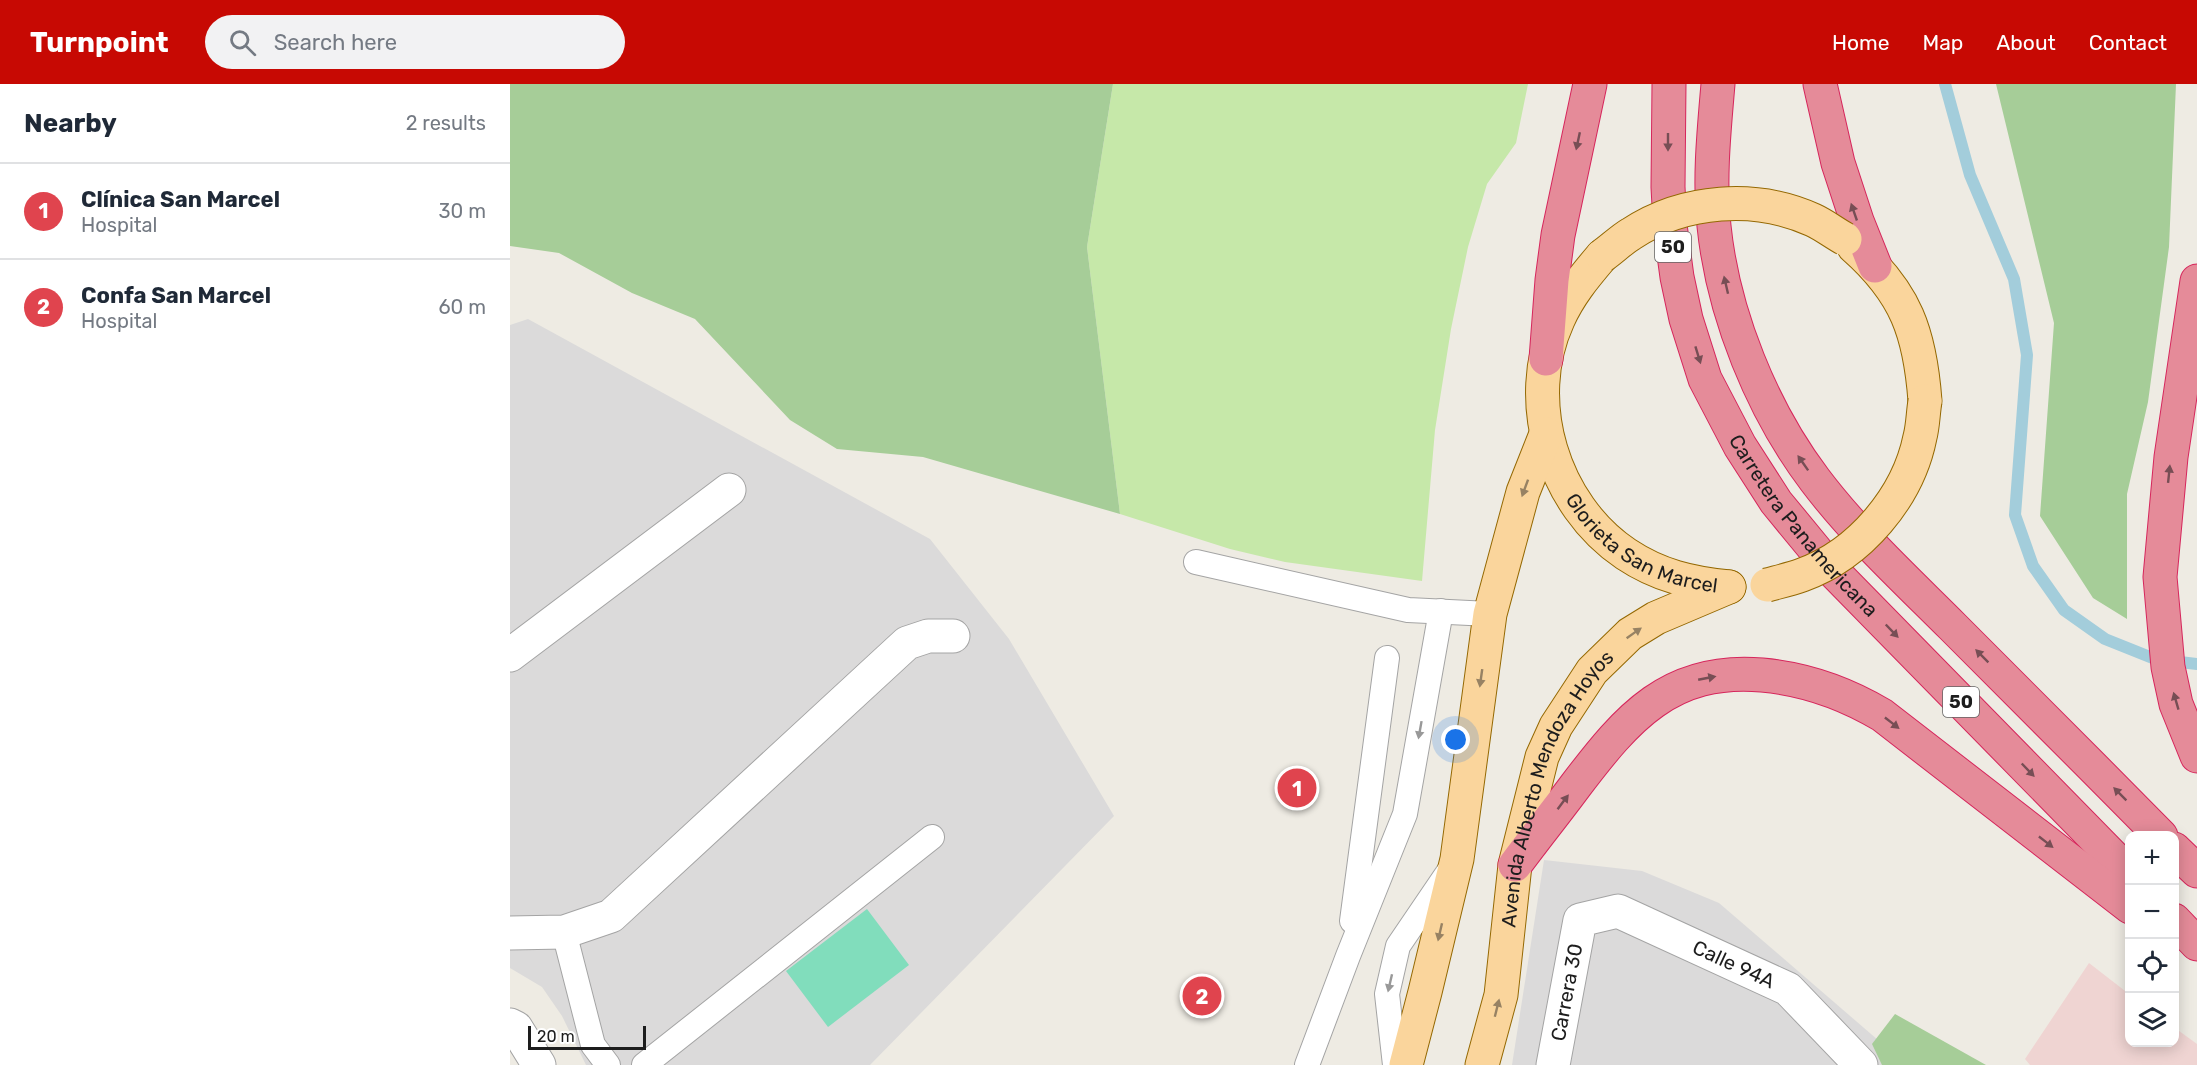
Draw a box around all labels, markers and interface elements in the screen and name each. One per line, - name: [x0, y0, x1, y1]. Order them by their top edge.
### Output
- search box: [205, 15, 625, 69]
- text: Turnpoint: [30, 26, 169, 59]
- icon: search: [226, 26, 259, 59]
- text: Search here: [274, 29, 397, 56]
- text: Home: [1832, 30, 1889, 55]
- text: Map: [1922, 30, 1963, 55]
- text: About: [1996, 30, 2056, 55]
- text: Contact: [2089, 30, 2167, 55]
- text: Nearby: [24, 108, 117, 139]
- text: 2 results: [406, 111, 486, 135]
- one-way arrow: [1573, 132, 1582, 151]
- one-way arrow: [1663, 133, 1673, 152]
- text: Clínica San Marcel: [81, 186, 280, 213]
- text: 1: [39, 199, 48, 223]
- text: 30 m: [439, 199, 486, 223]
- one-way arrow: [1848, 202, 1858, 220]
- text: Hospital: [81, 213, 157, 237]
- road number: 50: [1655, 232, 1691, 262]
- one-way arrow: [1720, 276, 1730, 294]
- text: Confa San Marcel: [81, 282, 271, 309]
- text: 2: [37, 295, 50, 319]
- text: 60 m: [439, 295, 486, 319]
- text: Hospital: [81, 309, 157, 333]
- one-way arrow: [1694, 346, 1703, 364]
- street label: Carretera Panamericana: [1724, 430, 1883, 622]
- one-way arrow: [1797, 455, 1809, 471]
- one-way arrow: [2164, 465, 2174, 484]
- one-way arrow: [1519, 479, 1529, 497]
- street label: Glorieta San Marcel: [1561, 489, 1719, 598]
- one-way arrow: [1884, 623, 1898, 637]
- one-way arrow: [1625, 627, 1641, 639]
- street label: Avenida Alberto Mendoza Hoyos: [1496, 645, 1618, 929]
- one-way arrow: [1976, 650, 1990, 664]
- one-way arrow: [1477, 668, 1486, 687]
- one-way arrow: [1698, 673, 1717, 682]
- road number: 50: [1943, 687, 1979, 717]
- one-way arrow: [2171, 692, 2180, 710]
- one-way arrow: [1884, 716, 1899, 728]
- one-way arrow: [1415, 721, 1424, 740]
- your location: [1441, 725, 1470, 754]
- one-way arrow: [2020, 763, 2034, 777]
- pin: 1: [1278, 766, 1316, 810]
- one-way arrow: [2113, 787, 2127, 802]
- one-way arrow: [1557, 794, 1569, 810]
- map controls: [2125, 831, 2179, 1047]
- button: +: [2125, 831, 2179, 885]
- one-way arrow: [2038, 835, 2053, 847]
- button: −: [2125, 885, 2179, 939]
- one-way arrow: [1434, 923, 1444, 941]
- street label: Calle 94A: [1689, 935, 1779, 993]
- button: locate: [2125, 939, 2179, 993]
- street label: Carrera 30: [1546, 942, 1587, 1043]
- pin: 2: [1182, 974, 1222, 1018]
- one-way arrow: [1384, 974, 1394, 992]
- button: layers: [2125, 993, 2179, 1047]
- one-way arrow: [1493, 999, 1502, 1017]
- scale bar: [528, 1023, 646, 1050]
- text: 20 m: [537, 1027, 575, 1046]

